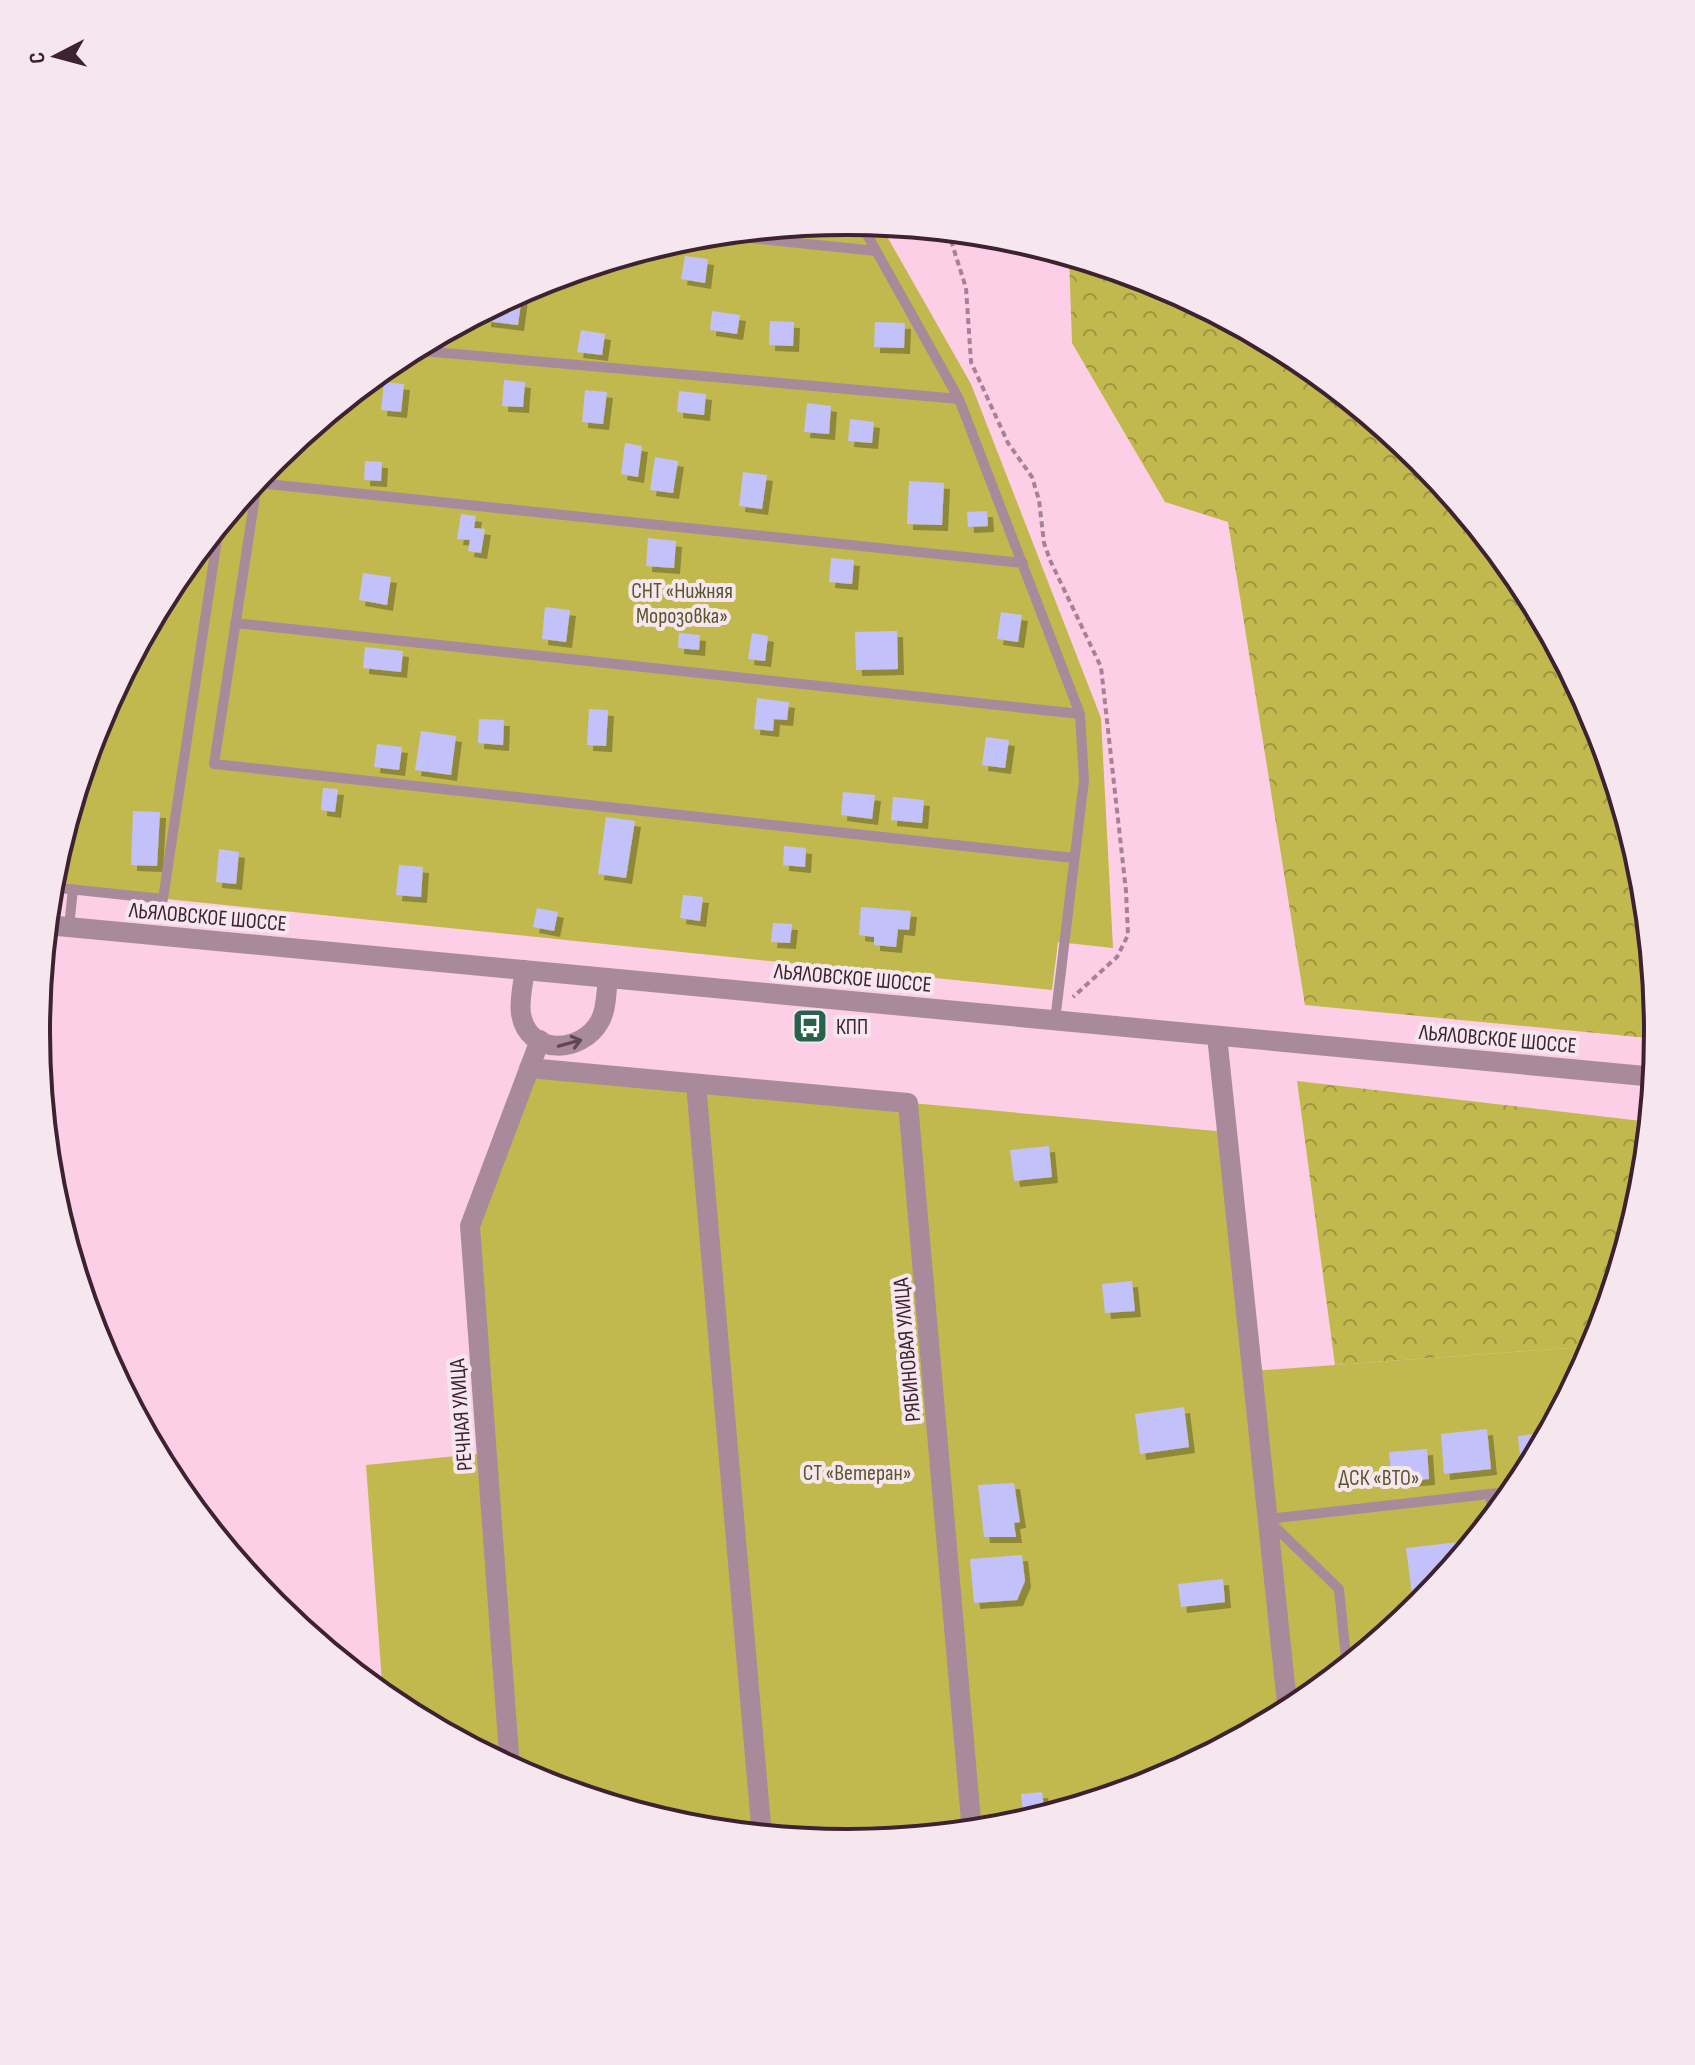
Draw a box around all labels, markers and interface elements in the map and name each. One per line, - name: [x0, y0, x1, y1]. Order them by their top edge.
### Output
- north arrow: [16, 16, 96, 96]
- text: С: [24, 51, 52, 65]
- park label: СНТ «Нижняя Морозовка»: [631, 578, 733, 630]
- street label: ЛЬЯЛОВСКОЕ ШОССЕ: [127, 897, 288, 938]
- street label: ЛЬЯЛОВСКОЕ ШОССЕ: [772, 958, 933, 999]
- bus stop icon: КПП: [791, 1007, 829, 1045]
- place label: КПП: [836, 1014, 868, 1041]
- street label: ЛЬЯЛОВСКОЕ ШОССЕ: [1417, 1019, 1578, 1060]
- one-way arrow: [556, 1034, 582, 1049]
- street label: РЯБИНОВАЯ УЛИЦА: [888, 1276, 927, 1423]
- street label: РЕЧНАЯ УЛИЦА: [444, 1357, 479, 1472]
- park label: СТ «Ветеран»: [803, 1460, 911, 1487]
- park label: ДСК «ВТО»: [1339, 1465, 1419, 1492]

